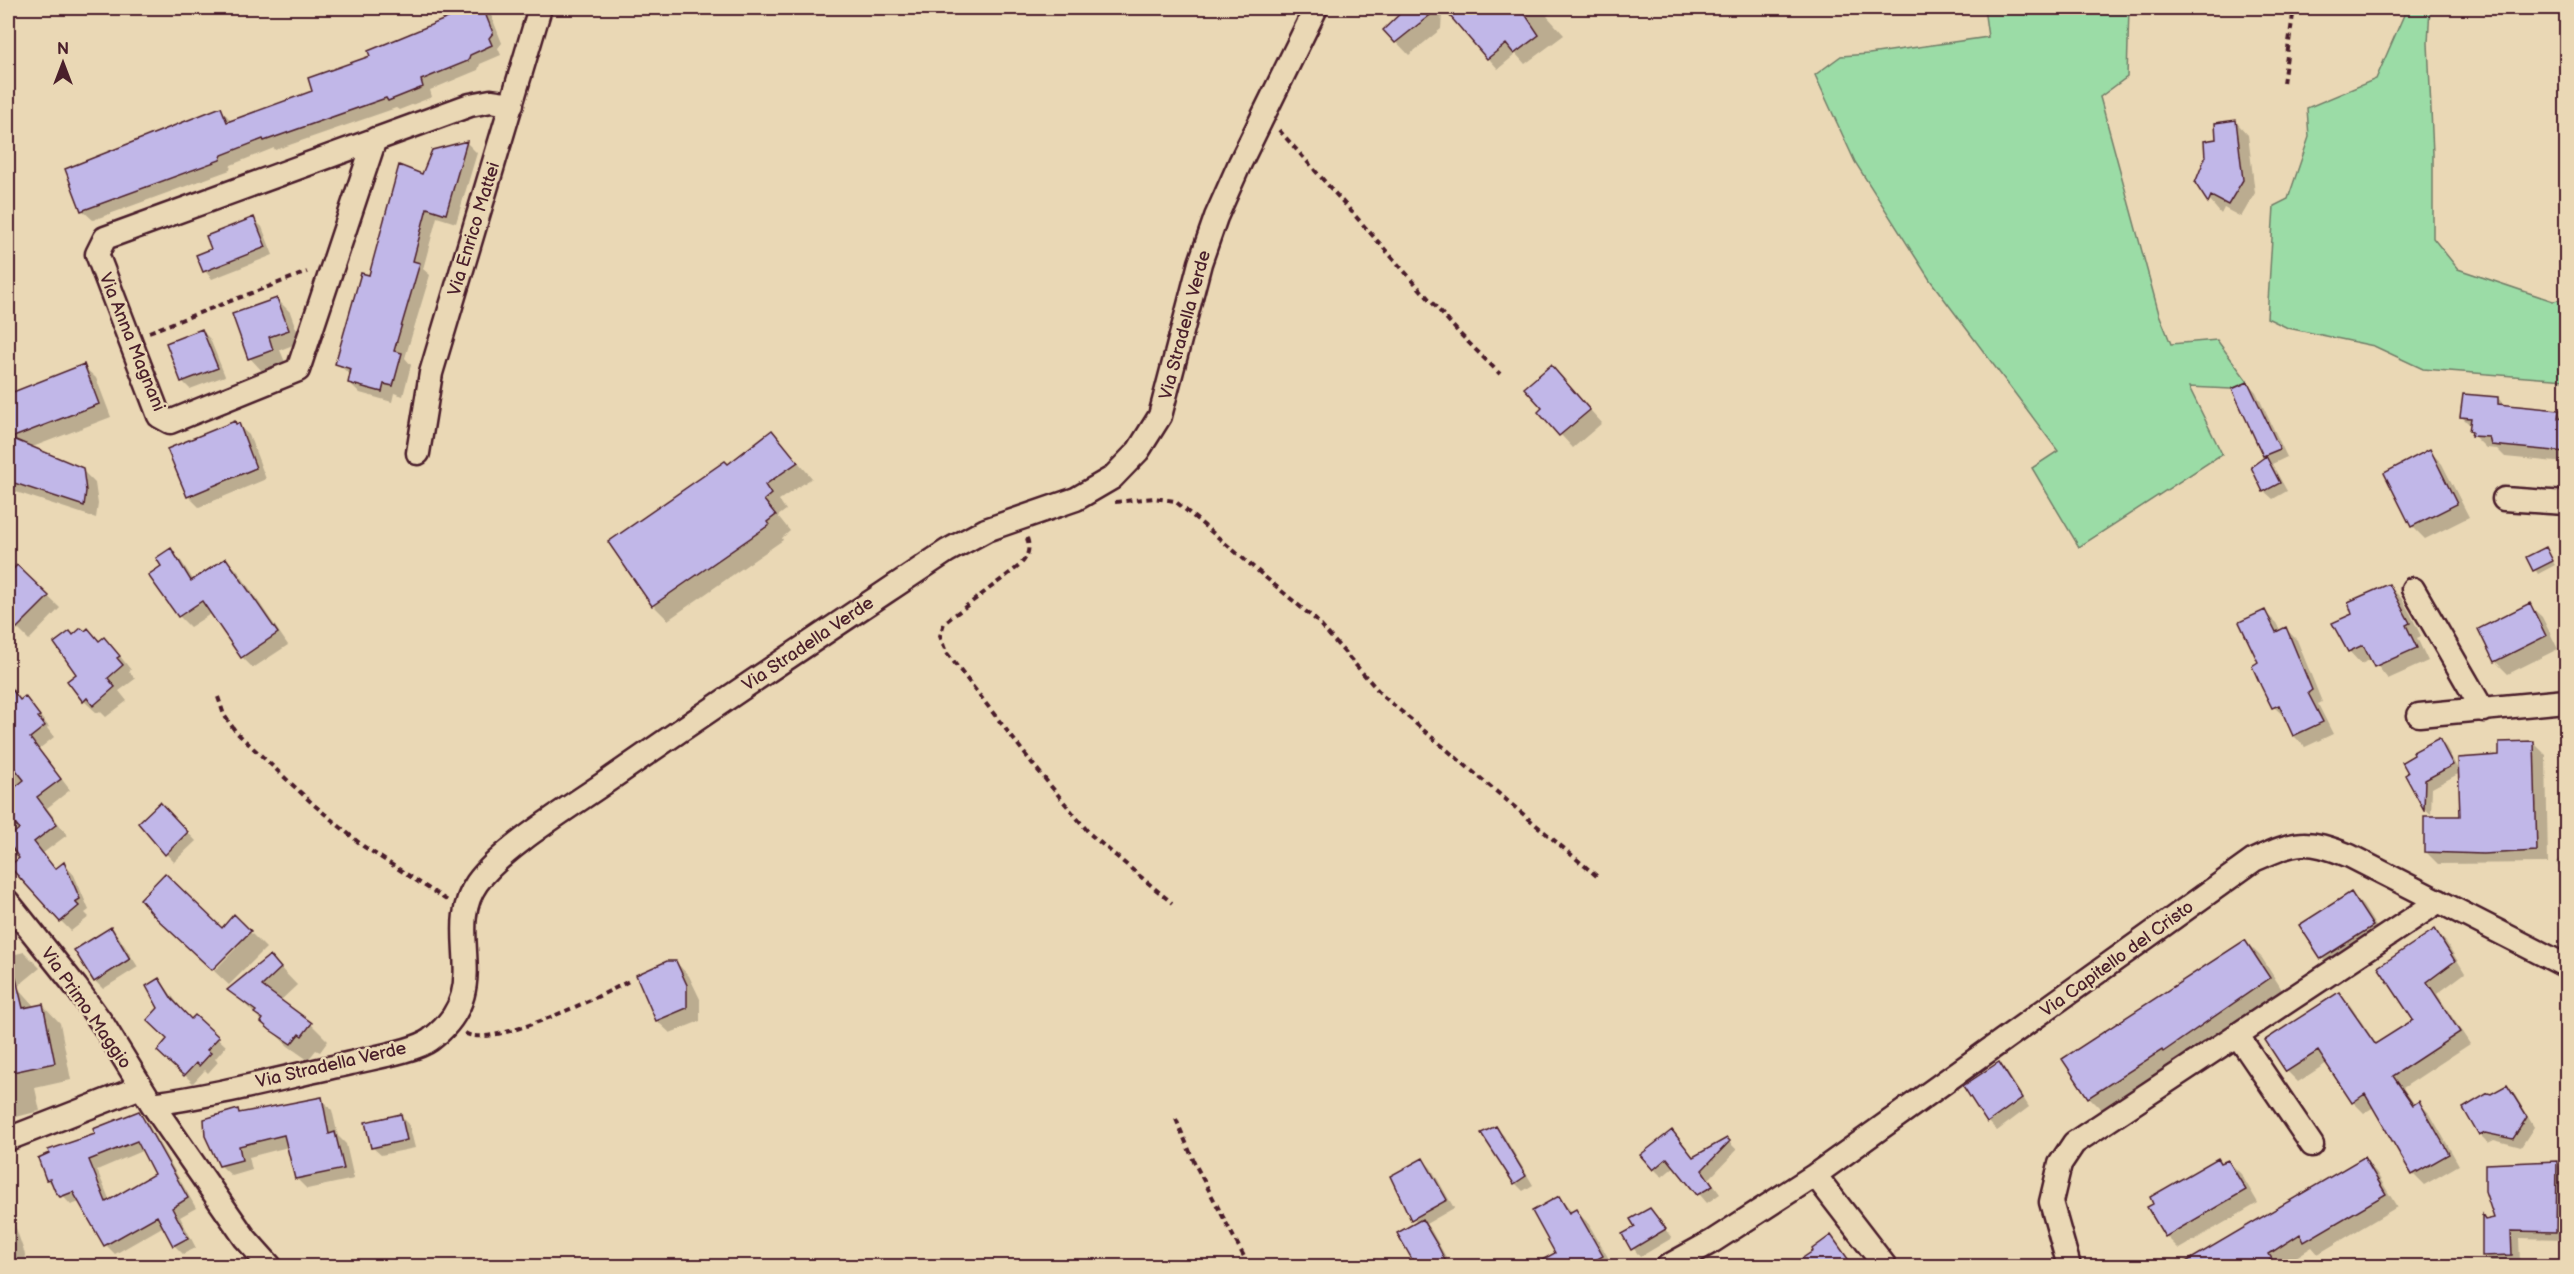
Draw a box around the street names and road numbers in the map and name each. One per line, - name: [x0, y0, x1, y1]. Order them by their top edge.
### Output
- street label: Via Enrico Mattei: [444, 160, 504, 298]
- street label: Via Stradella Verde: [1155, 248, 1215, 402]
- street label: Via Anna Magnani: [95, 270, 169, 414]
- street label: Via Stradella Verde: [738, 592, 878, 696]
- street label: Via Capitello del Cristo: [2036, 896, 2198, 1022]
- street label: Via Primo Maggio: [36, 943, 136, 1073]
- street label: Via Stradella Verde: [254, 1037, 409, 1093]

